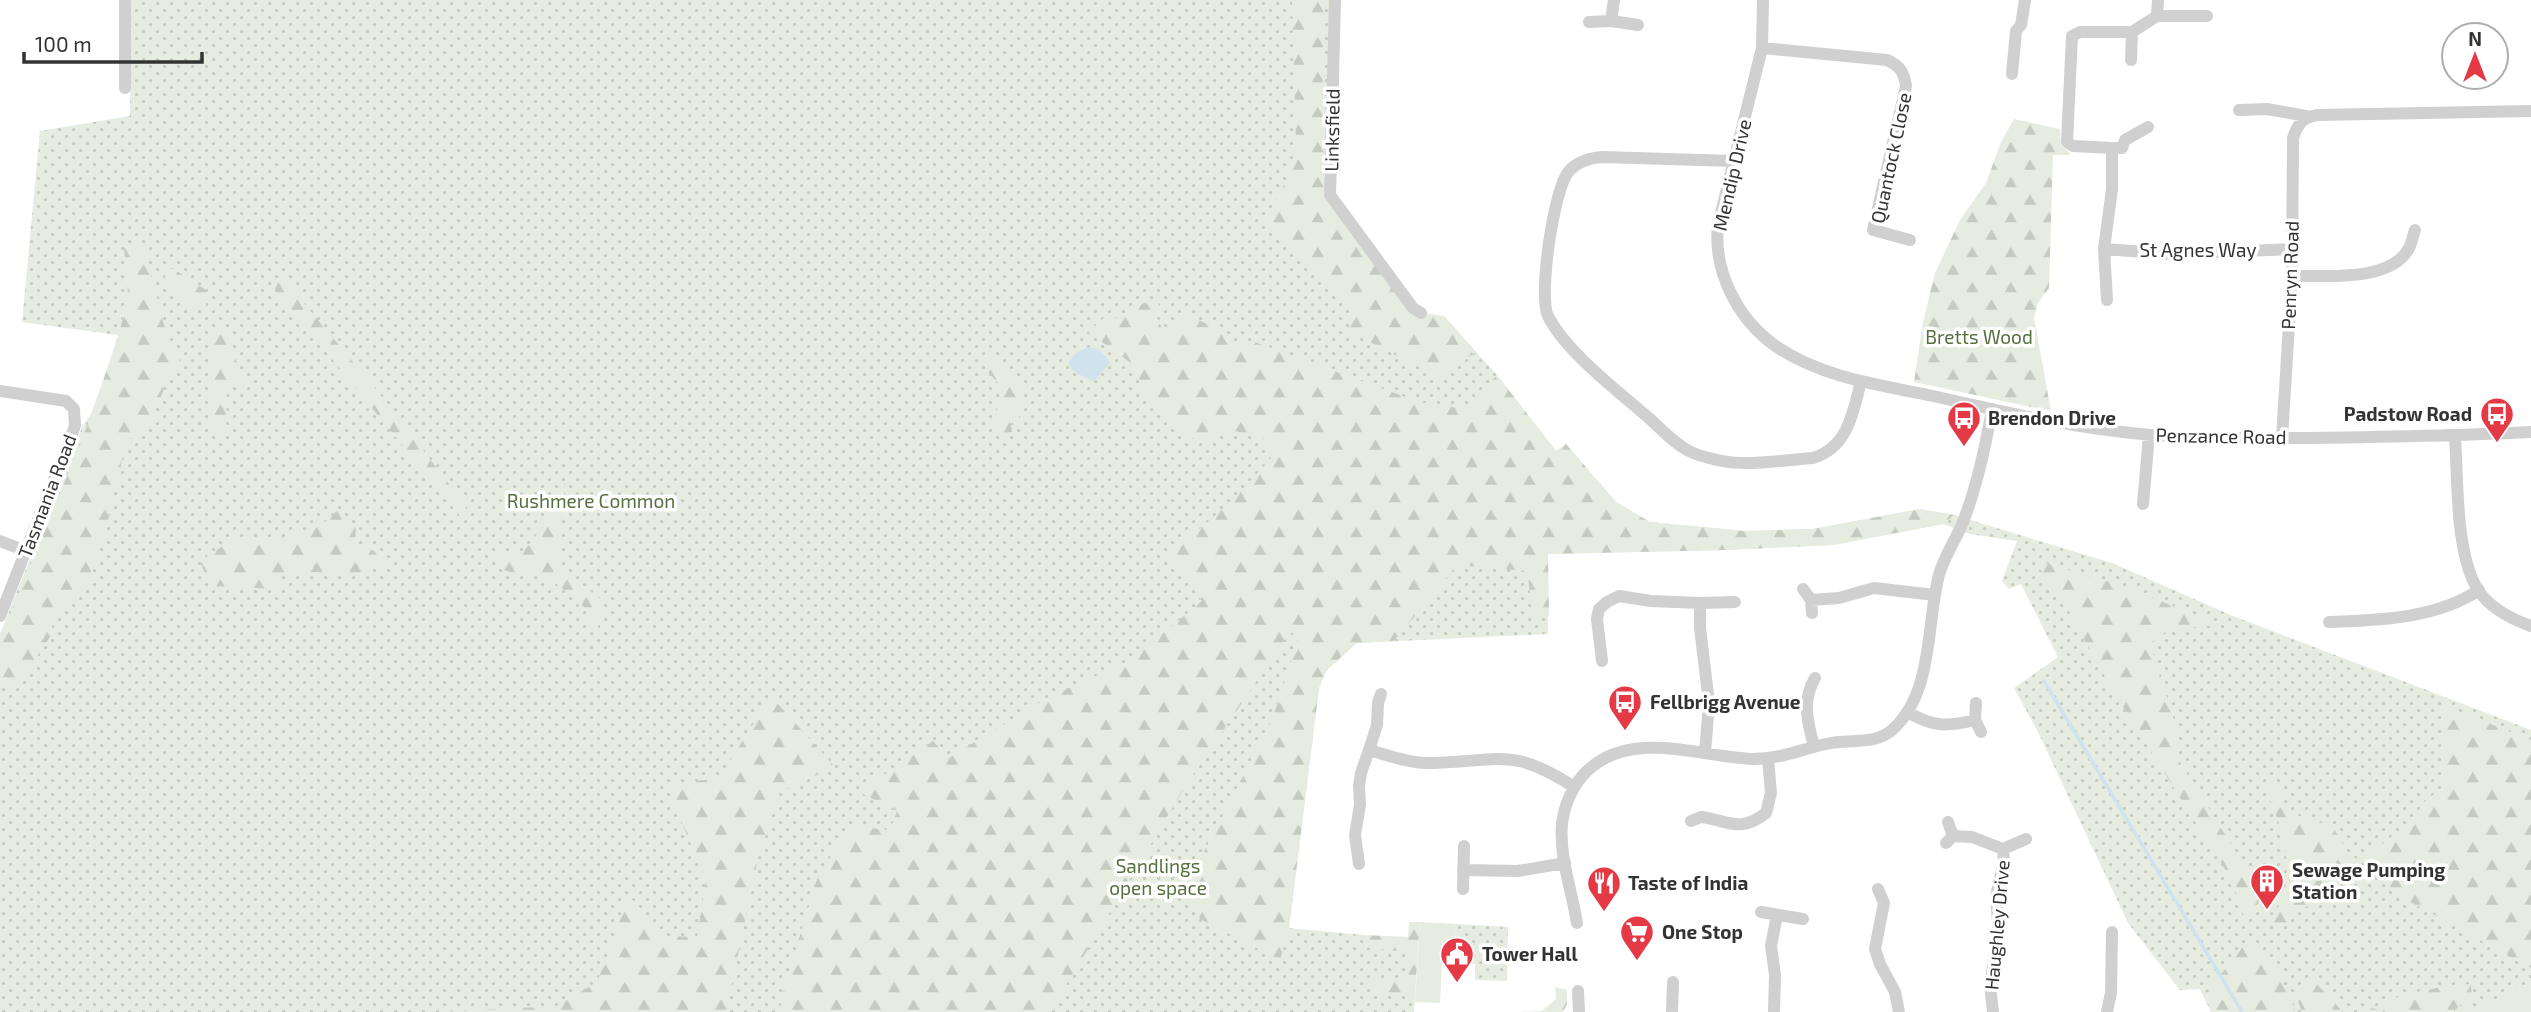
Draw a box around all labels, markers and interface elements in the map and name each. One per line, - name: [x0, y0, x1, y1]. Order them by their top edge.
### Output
- scale bar: [24, 21, 203, 65]
- north arrow: [2440, 21, 2510, 91]
- text: N: [2468, 27, 2482, 50]
- text: 100 m: [35, 31, 92, 56]
- street label: Linksfield: [1319, 88, 1344, 172]
- street label: Quantock Close: [1865, 90, 1916, 225]
- street label: Mendip Drive: [1707, 117, 1756, 233]
- street label: Penryn Road: [2276, 220, 2303, 330]
- street label: St Agnes Way: [2139, 238, 2257, 261]
- park label: Bretts Wood: [1925, 325, 2033, 348]
- bus stop icon: Padstow Road: [2478, 395, 2516, 444]
- bus stop icon: Brendon Drive: [1945, 399, 1983, 448]
- place label: Padstow Road: [2344, 402, 2472, 425]
- place label: Brendon Drive: [1988, 406, 2116, 429]
- street label: Penzance Road: [2155, 423, 2287, 448]
- street label: Tasmania Road: [12, 431, 81, 561]
- park label: Rushmere Common: [507, 489, 675, 512]
- bus stop icon: Fellbrigg Avenue: [1606, 683, 1644, 732]
- place label: Fellbrigg Avenue: [1650, 690, 1801, 713]
- park label: Sandlings open space: [1109, 854, 1207, 899]
- place label: Sewage Pumping Station: [2292, 858, 2445, 903]
- street label: Haughley Drive: [1979, 859, 2014, 991]
- building icon: Sewage Pumping Station: [2248, 862, 2286, 911]
- restaurant icon: Taste of India: [1585, 864, 1623, 913]
- place label: Taste of India: [1628, 871, 1748, 894]
- supermarket icon: One Stop: [1618, 913, 1656, 962]
- place label: One Stop: [1662, 920, 1743, 943]
- public building icon: Tower Hall: [1438, 935, 1476, 984]
- place label: Tower Hall: [1482, 942, 1578, 965]

